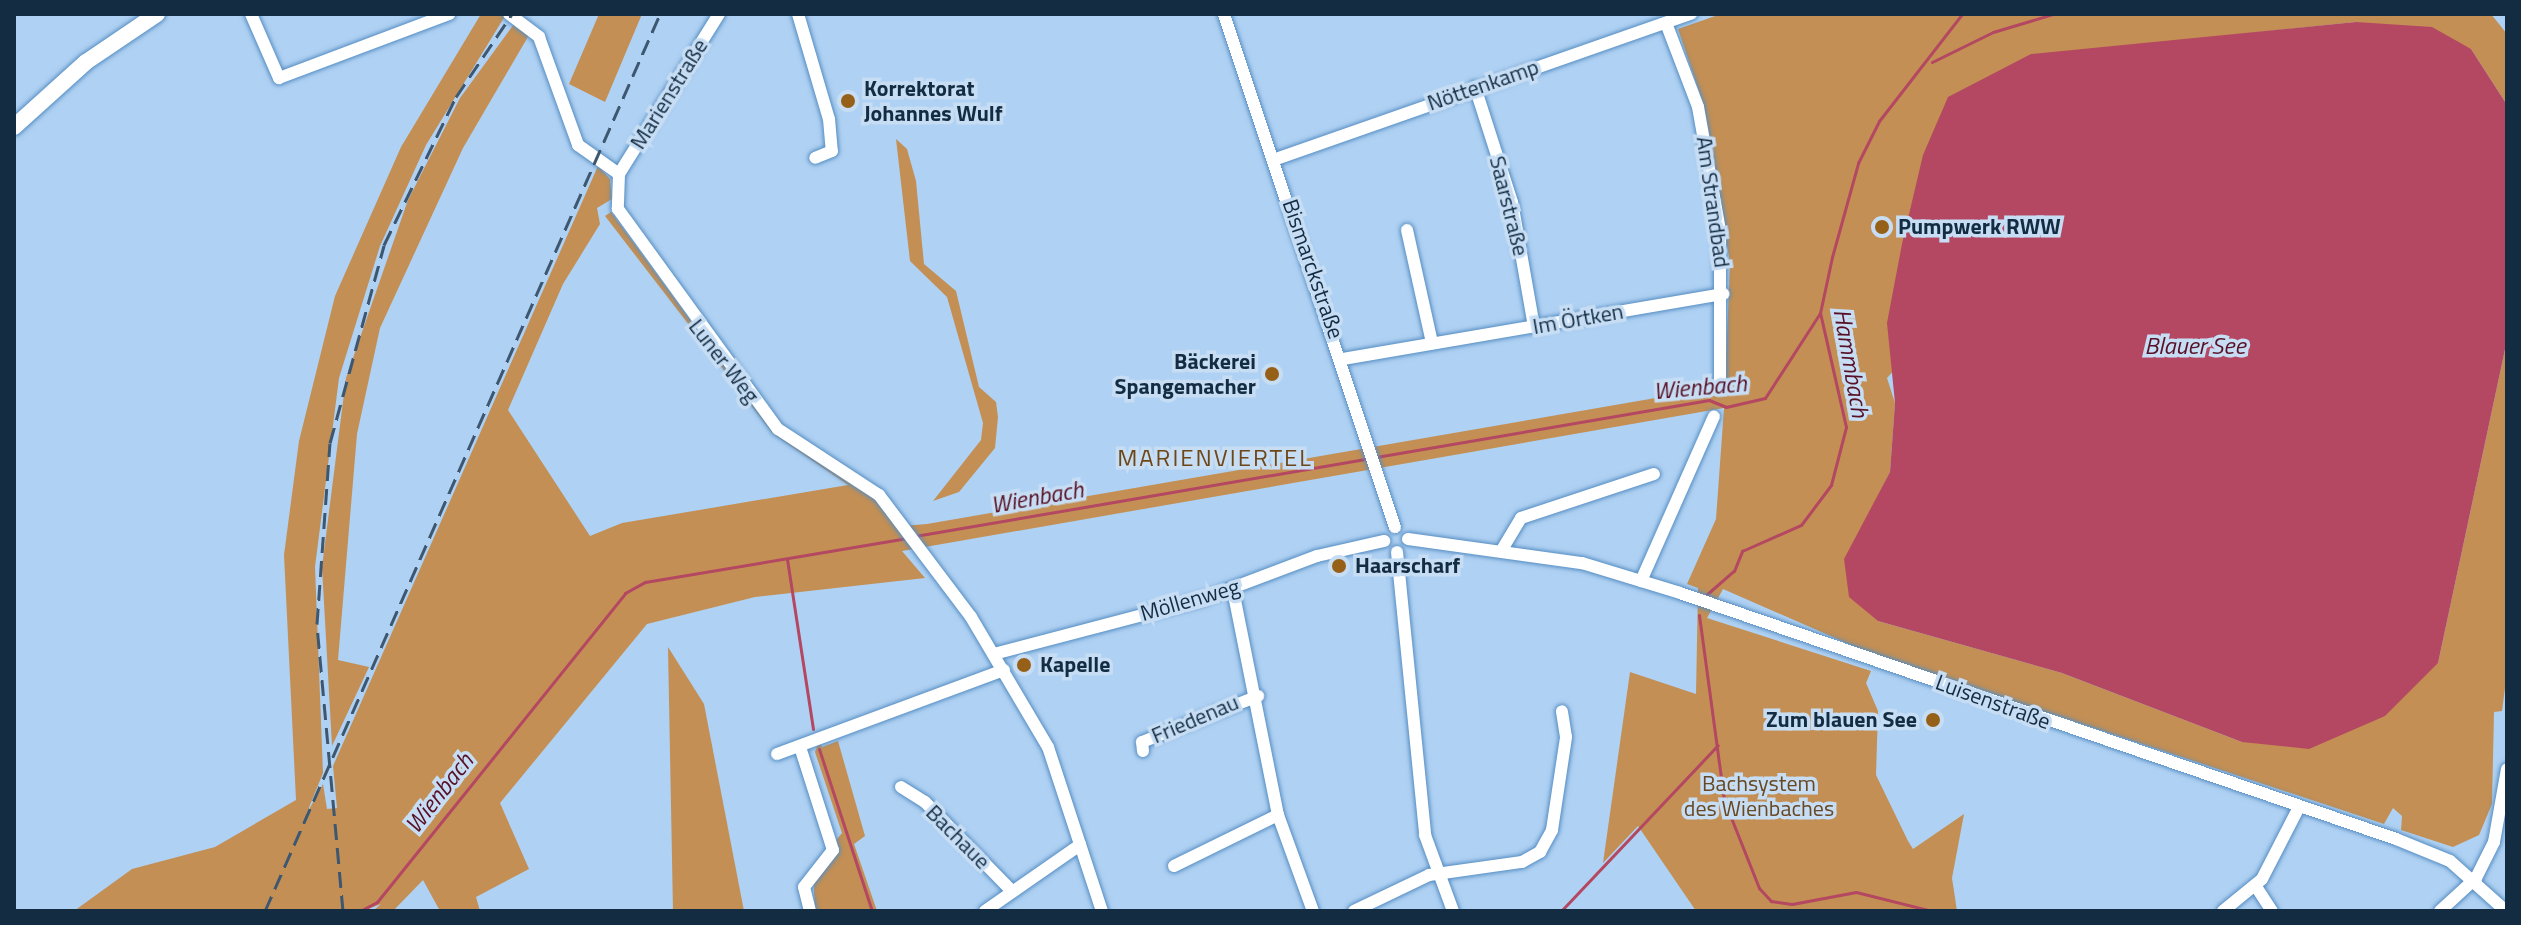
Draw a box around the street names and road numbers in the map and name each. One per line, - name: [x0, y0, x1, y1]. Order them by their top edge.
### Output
- street label: Marienstraße: [625, 34, 713, 154]
- street label: Nöttenkamp: [1424, 54, 1542, 116]
- street label: Am Strandbad: [1691, 135, 1735, 269]
- street label: Saarstraße: [1484, 153, 1534, 259]
- street label: Bismarckstraße: [1277, 196, 1349, 342]
- street label: Im Örtken: [1531, 298, 1625, 340]
- street label: Luner Weg: [683, 314, 765, 408]
- street label: Möllenweg: [1137, 573, 1243, 627]
- street label: Luisenstraße: [1932, 669, 2054, 735]
- street label: Friedenau: [1148, 689, 1242, 749]
- street label: Bachaue: [920, 799, 996, 875]

